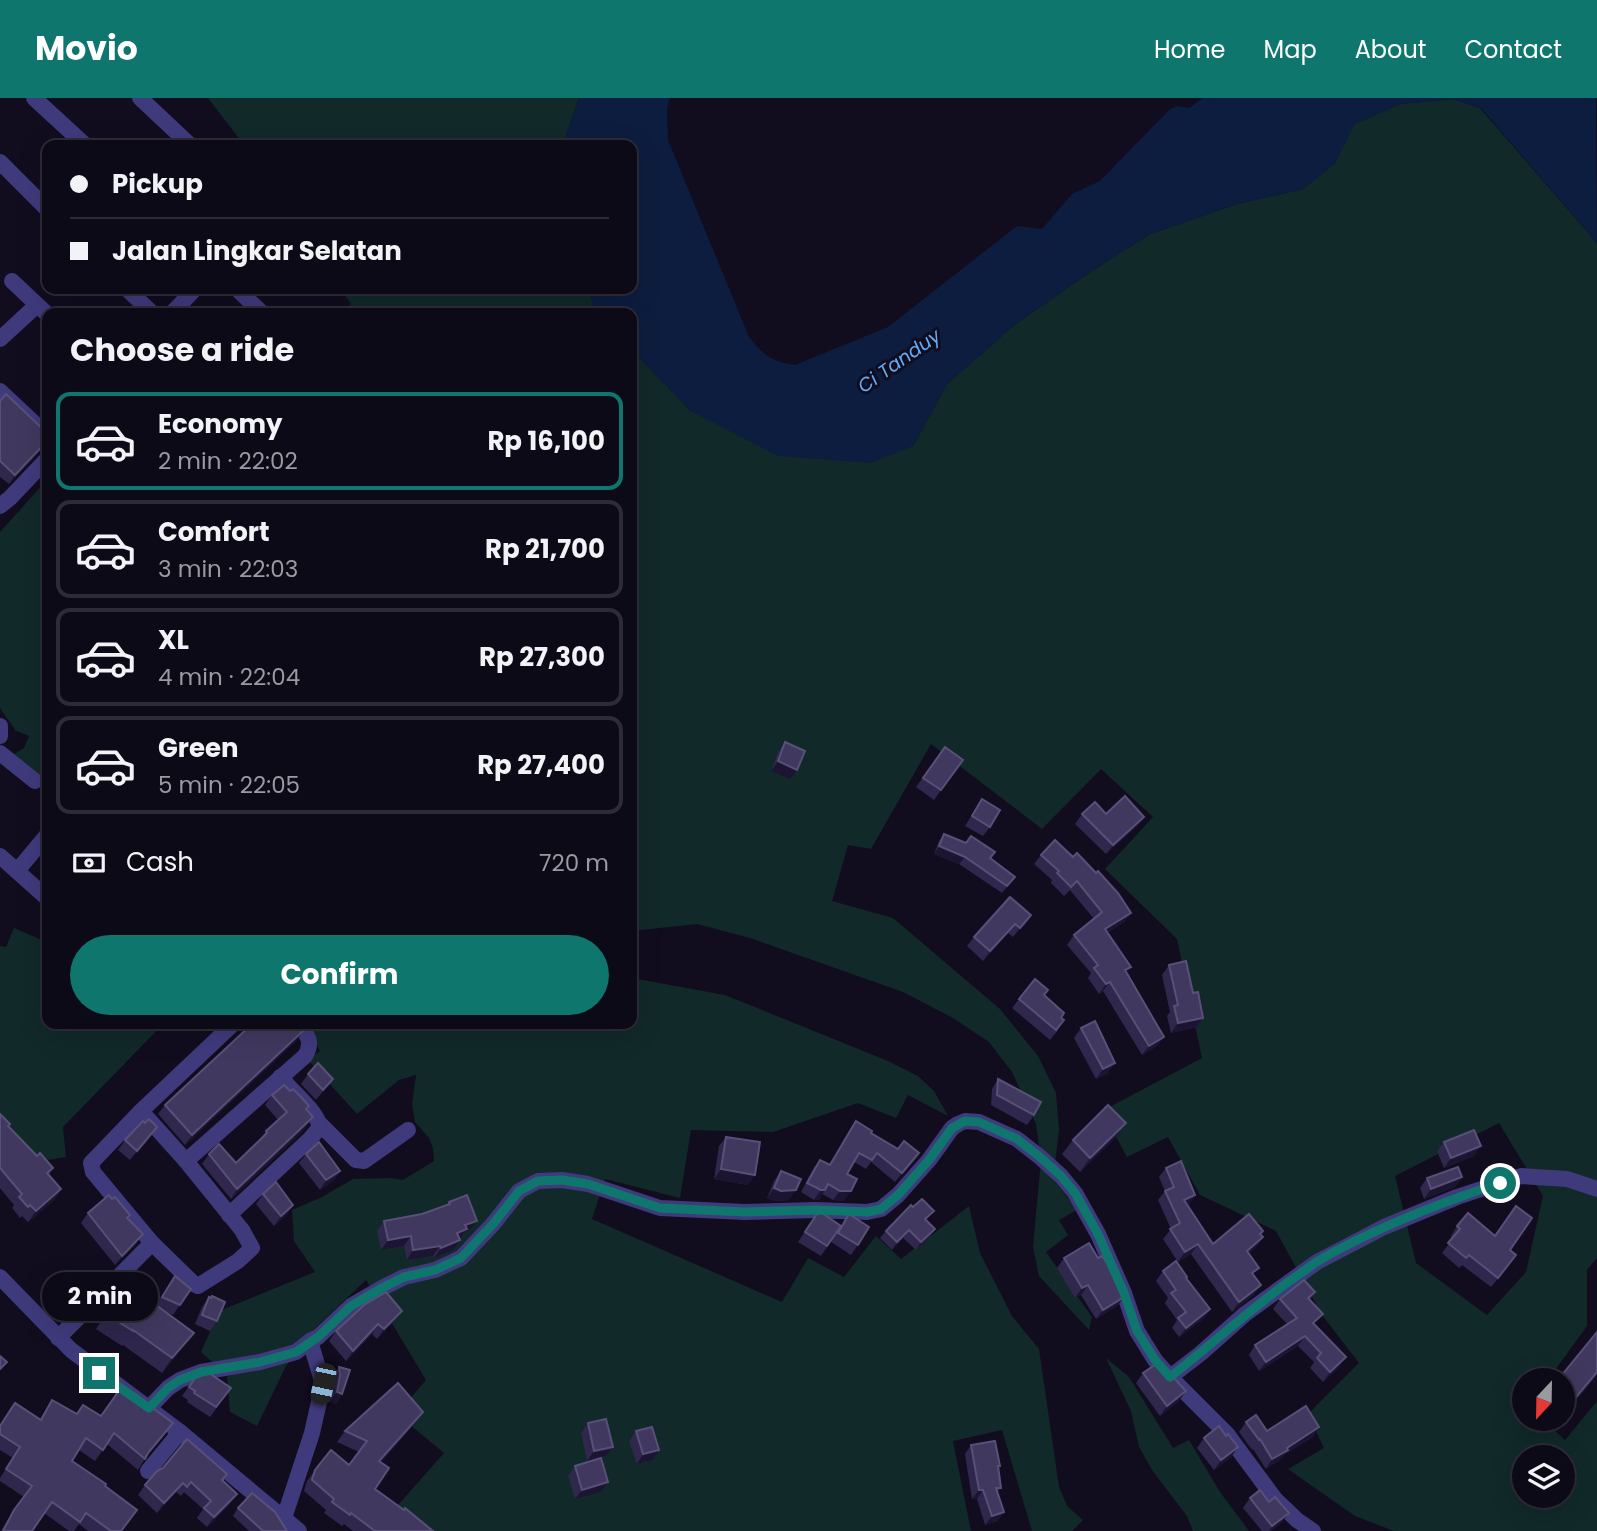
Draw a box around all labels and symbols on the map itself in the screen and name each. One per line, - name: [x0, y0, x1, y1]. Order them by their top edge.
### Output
- water label: Ci Tanduy: [852, 322, 947, 400]
- route start: [1484, 1167, 1516, 1199]
- callout: 2 min: [41, 1272, 157, 1320]
- route end: [83, 1357, 115, 1389]
- car: [309, 1361, 338, 1407]
- north arrow: [1512, 1368, 1575, 1432]

